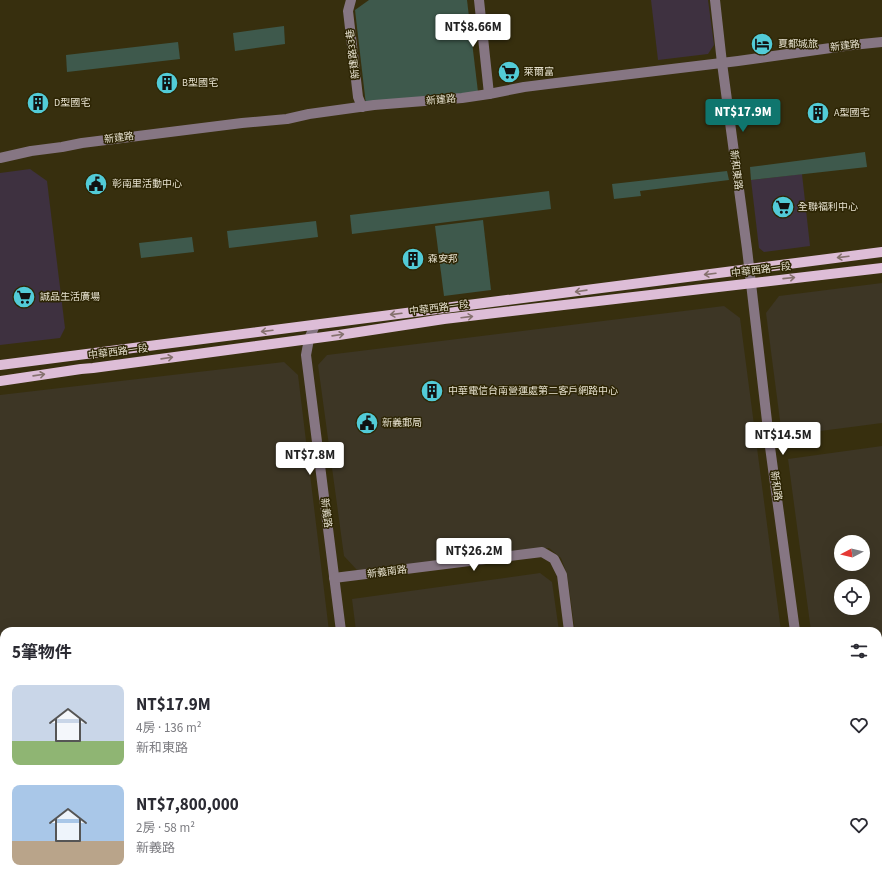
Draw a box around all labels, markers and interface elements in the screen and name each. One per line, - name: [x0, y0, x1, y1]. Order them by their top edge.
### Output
- pin: NT$8.66M: [432, 14, 514, 48]
- text: NT$8.66M: [444, 18, 502, 36]
- street label: 新建路33巷: [343, 28, 363, 80]
- hotel icon: 夏都城旅: [749, 31, 775, 57]
- place label: 夏都城旅: [778, 37, 818, 51]
- street label: 新建路: [829, 37, 861, 55]
- supermarket icon: 萊爾富: [496, 59, 522, 85]
- place label: 萊爾富: [524, 65, 554, 79]
- building icon: B型國宅: [154, 70, 180, 96]
- place label: B型國宅: [182, 76, 218, 90]
- building icon: D型國宅: [25, 90, 51, 116]
- street label: 新建路: [425, 92, 457, 108]
- place label: D型國宅: [54, 96, 90, 110]
- pin: NT$17.9M: [702, 99, 784, 133]
- building icon: A型國宅: [805, 100, 831, 126]
- text: NT$17.9M: [714, 103, 772, 121]
- place label: A型國宅: [834, 106, 869, 120]
- street label: 新建路: [103, 129, 135, 147]
- street label: 新和東路: [727, 149, 745, 191]
- public building icon: 彰南里活動中心: [83, 171, 109, 197]
- place label: 彰南里活動中心: [112, 177, 182, 191]
- supermarket icon: 全聯福利中心: [770, 194, 796, 220]
- place label: 全聯福利中心: [798, 200, 858, 214]
- building icon: 森安邦: [400, 246, 426, 272]
- place label: 森安邦: [428, 252, 458, 266]
- one-way arrow: [837, 253, 850, 261]
- street label: 中華西路一段: [730, 259, 792, 281]
- one-way arrow: [704, 270, 717, 278]
- one-way arrow: [782, 275, 795, 282]
- supermarket icon: 誠品生活廣場: [11, 284, 37, 310]
- one-way arrow: [575, 287, 588, 295]
- place label: 誠品生活廣場: [40, 290, 100, 304]
- street label: 中華西路一段: [408, 297, 470, 319]
- one-way arrow: [390, 311, 403, 318]
- one-way arrow: [460, 313, 473, 320]
- one-way arrow: [261, 327, 274, 335]
- one-way arrow: [331, 331, 344, 339]
- street label: 中華西路一段: [87, 341, 149, 363]
- one-way arrow: [160, 354, 173, 362]
- one-way arrow: [32, 371, 45, 379]
- building icon: 中華電信台南營運處第二客戶網路中心: [419, 378, 445, 404]
- place label: 中華電信台南營運處第二客戶網路中心: [448, 384, 618, 398]
- public building icon: 新義郵局: [354, 410, 380, 436]
- place label: 新義郵局: [382, 416, 422, 430]
- pin: NT$14.5M: [742, 422, 824, 456]
- text: NT$14.5M: [754, 426, 812, 444]
- pin: NT$7.8M: [273, 442, 347, 476]
- text: NT$7.8M: [285, 446, 335, 464]
- street label: 新和路: [767, 470, 785, 502]
- street label: 新義路: [317, 497, 335, 529]
- north arrow: [834, 535, 870, 571]
- map controls: [834, 535, 870, 615]
- pin: NT$26.2M: [433, 538, 515, 572]
- text: NT$26.2M: [445, 542, 503, 560]
- street label: 新義南路: [366, 563, 408, 581]
- button: locate: [834, 579, 870, 615]
- icon: filters: [848, 640, 870, 662]
- text: 5筆物件: [12, 641, 72, 665]
- text: NT$17.9M: [136, 693, 211, 717]
- icon: home: [44, 701, 92, 749]
- icon: heart: [848, 714, 870, 736]
- text: 4房 · 136 m²: [136, 719, 201, 737]
- text: 新和東路: [136, 739, 188, 757]
- text: NT$7,800,000: [136, 793, 239, 817]
- icon: home: [44, 801, 92, 849]
- icon: heart: [848, 814, 870, 836]
- text: 2房 · 58 m²: [136, 819, 195, 837]
- text: 新義路: [136, 839, 175, 857]

